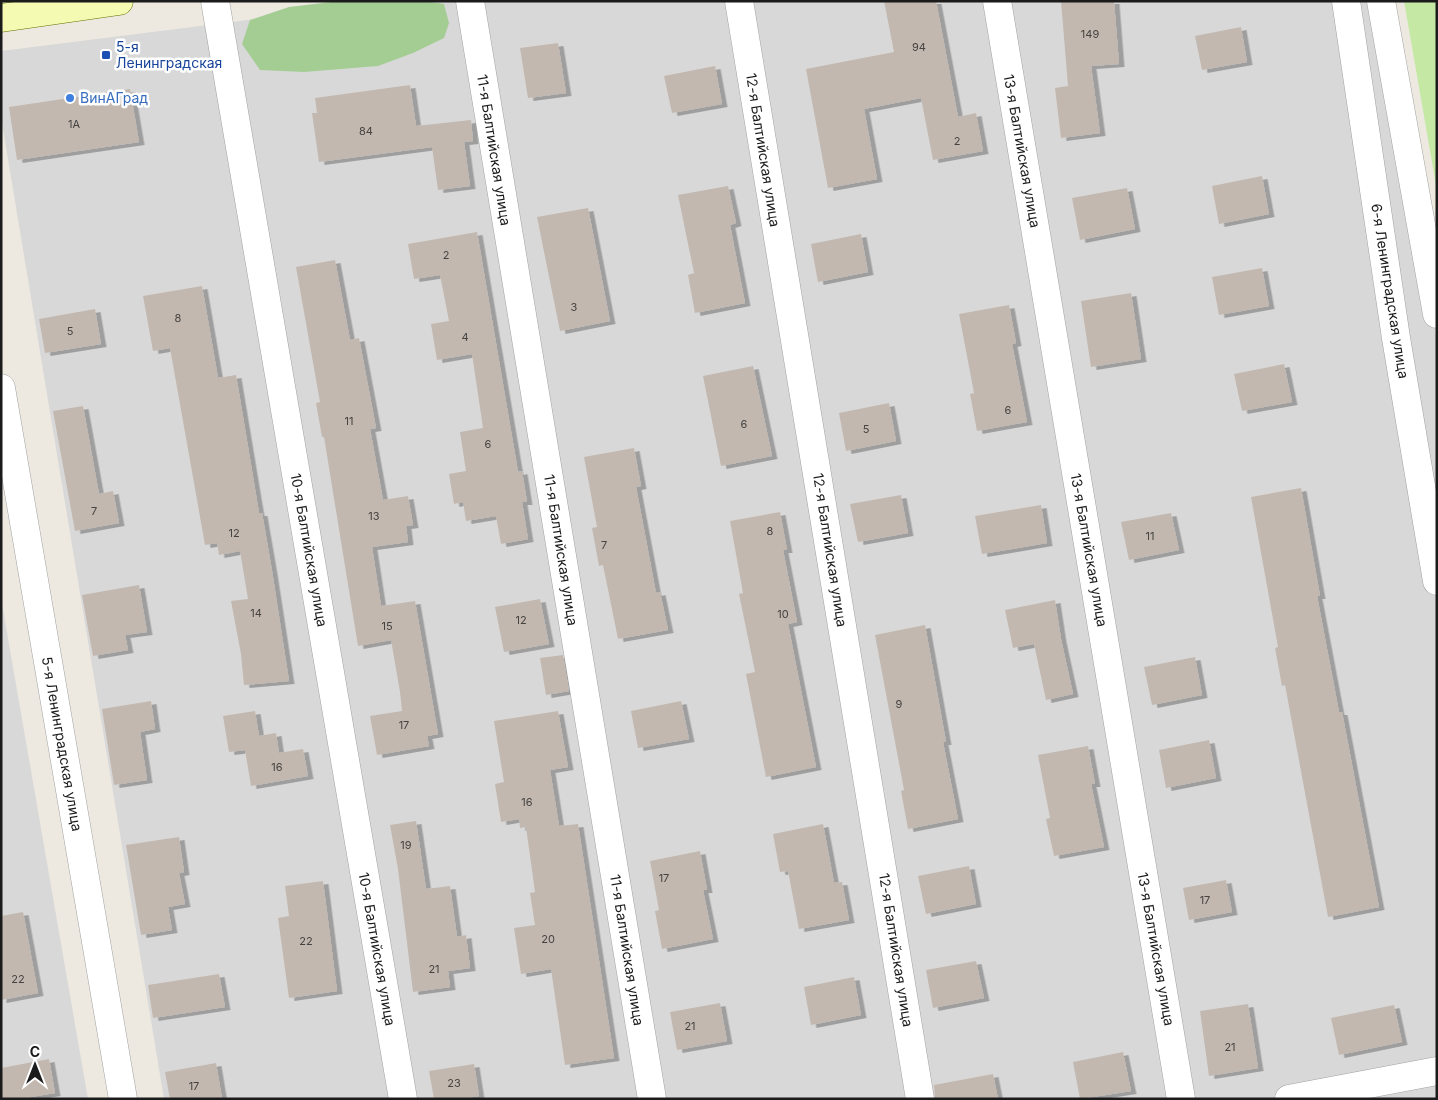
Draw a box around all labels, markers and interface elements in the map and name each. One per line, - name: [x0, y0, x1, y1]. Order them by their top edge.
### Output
- house number: 149: [1081, 27, 1099, 41]
- place label: 5-я Ленинградская: [116, 38, 222, 71]
- house number: 94: [912, 40, 926, 54]
- marker: 5-я Ленинградская: [100, 49, 112, 61]
- street label: 12-я Балтийская улица: [743, 72, 784, 228]
- street label: 11-я Балтийская улица: [474, 73, 515, 227]
- street label: 13-я Балтийская улица: [1001, 73, 1044, 229]
- place label: ВинАГрад: [80, 89, 148, 106]
- marker: ВинАГрад: [64, 92, 76, 104]
- house number: 1А: [68, 117, 80, 131]
- house number: 84: [359, 124, 373, 138]
- house number: 2: [954, 134, 960, 148]
- street label: 6-я Ленинградская улица: [1368, 202, 1413, 380]
- house number: 2: [443, 248, 449, 262]
- house number: 3: [571, 300, 578, 314]
- house number: 8: [175, 311, 182, 325]
- house number: 5: [67, 324, 74, 338]
- house number: 4: [461, 330, 469, 344]
- house number: 6: [1005, 403, 1012, 417]
- house number: 11: [345, 414, 353, 428]
- house number: 6: [741, 417, 748, 431]
- house number: 5: [863, 422, 870, 436]
- house number: 6: [485, 437, 492, 451]
- street label: 10-я Балтийская улица: [288, 472, 331, 628]
- street label: 12-я Балтийская улица: [810, 472, 851, 628]
- street label: 13-я Балтийская улица: [1068, 472, 1111, 628]
- street label: 11-я Балтийская улица: [541, 473, 582, 627]
- house number: 7: [91, 504, 97, 518]
- house number: 13: [368, 509, 380, 523]
- house number: 8: [767, 524, 774, 538]
- house number: 12: [228, 526, 240, 540]
- house number: 11: [1146, 529, 1154, 543]
- house number: 7: [601, 538, 607, 552]
- house number: 14: [250, 606, 262, 620]
- house number: 10: [777, 607, 789, 621]
- house number: 12: [515, 613, 527, 627]
- house number: 15: [381, 619, 393, 633]
- street label: 5-я Ленинградская улица: [39, 655, 86, 832]
- house number: 9: [896, 697, 903, 711]
- house number: 17: [399, 718, 409, 732]
- house number: 16: [271, 760, 283, 774]
- house number: 16: [521, 795, 533, 809]
- house number: 19: [400, 838, 412, 852]
- street label: 10-я Балтийская улица: [356, 871, 399, 1027]
- house number: 17: [659, 871, 669, 885]
- street label: 13-я Балтийская улица: [1135, 871, 1178, 1027]
- street label: 12-я Балтийская улица: [876, 872, 917, 1028]
- street label: 11-я Балтийская улица: [607, 873, 648, 1027]
- house number: 17: [1200, 893, 1210, 907]
- house number: 20: [541, 932, 555, 946]
- house number: 22: [299, 934, 313, 948]
- house number: 21: [428, 962, 440, 976]
- house number: 22: [11, 972, 25, 986]
- house number: 21: [684, 1019, 696, 1033]
- north arrow: [10, 1040, 60, 1090]
- house number: 21: [1224, 1040, 1236, 1054]
- text: С: [30, 1043, 40, 1060]
- house number: 23: [447, 1076, 461, 1090]
- house number: 17: [189, 1079, 199, 1093]

